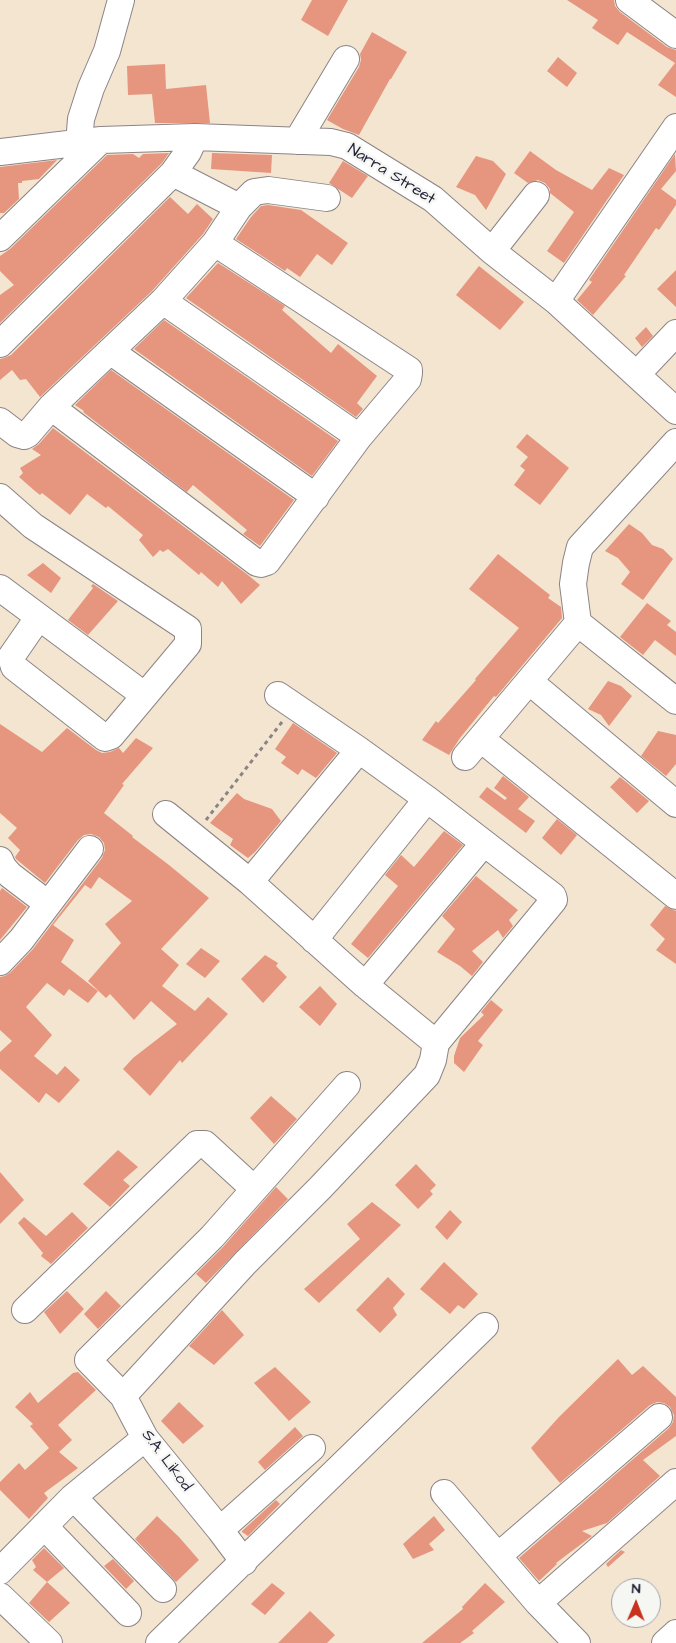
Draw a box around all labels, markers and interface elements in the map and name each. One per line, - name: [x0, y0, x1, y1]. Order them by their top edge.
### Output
- street label: Narra Street: [344, 140, 438, 210]
- street label: S.A. Likod: [137, 1426, 195, 1496]
- north arrow: [611, 1578, 661, 1628]
- text: N: [632, 1579, 641, 1599]

